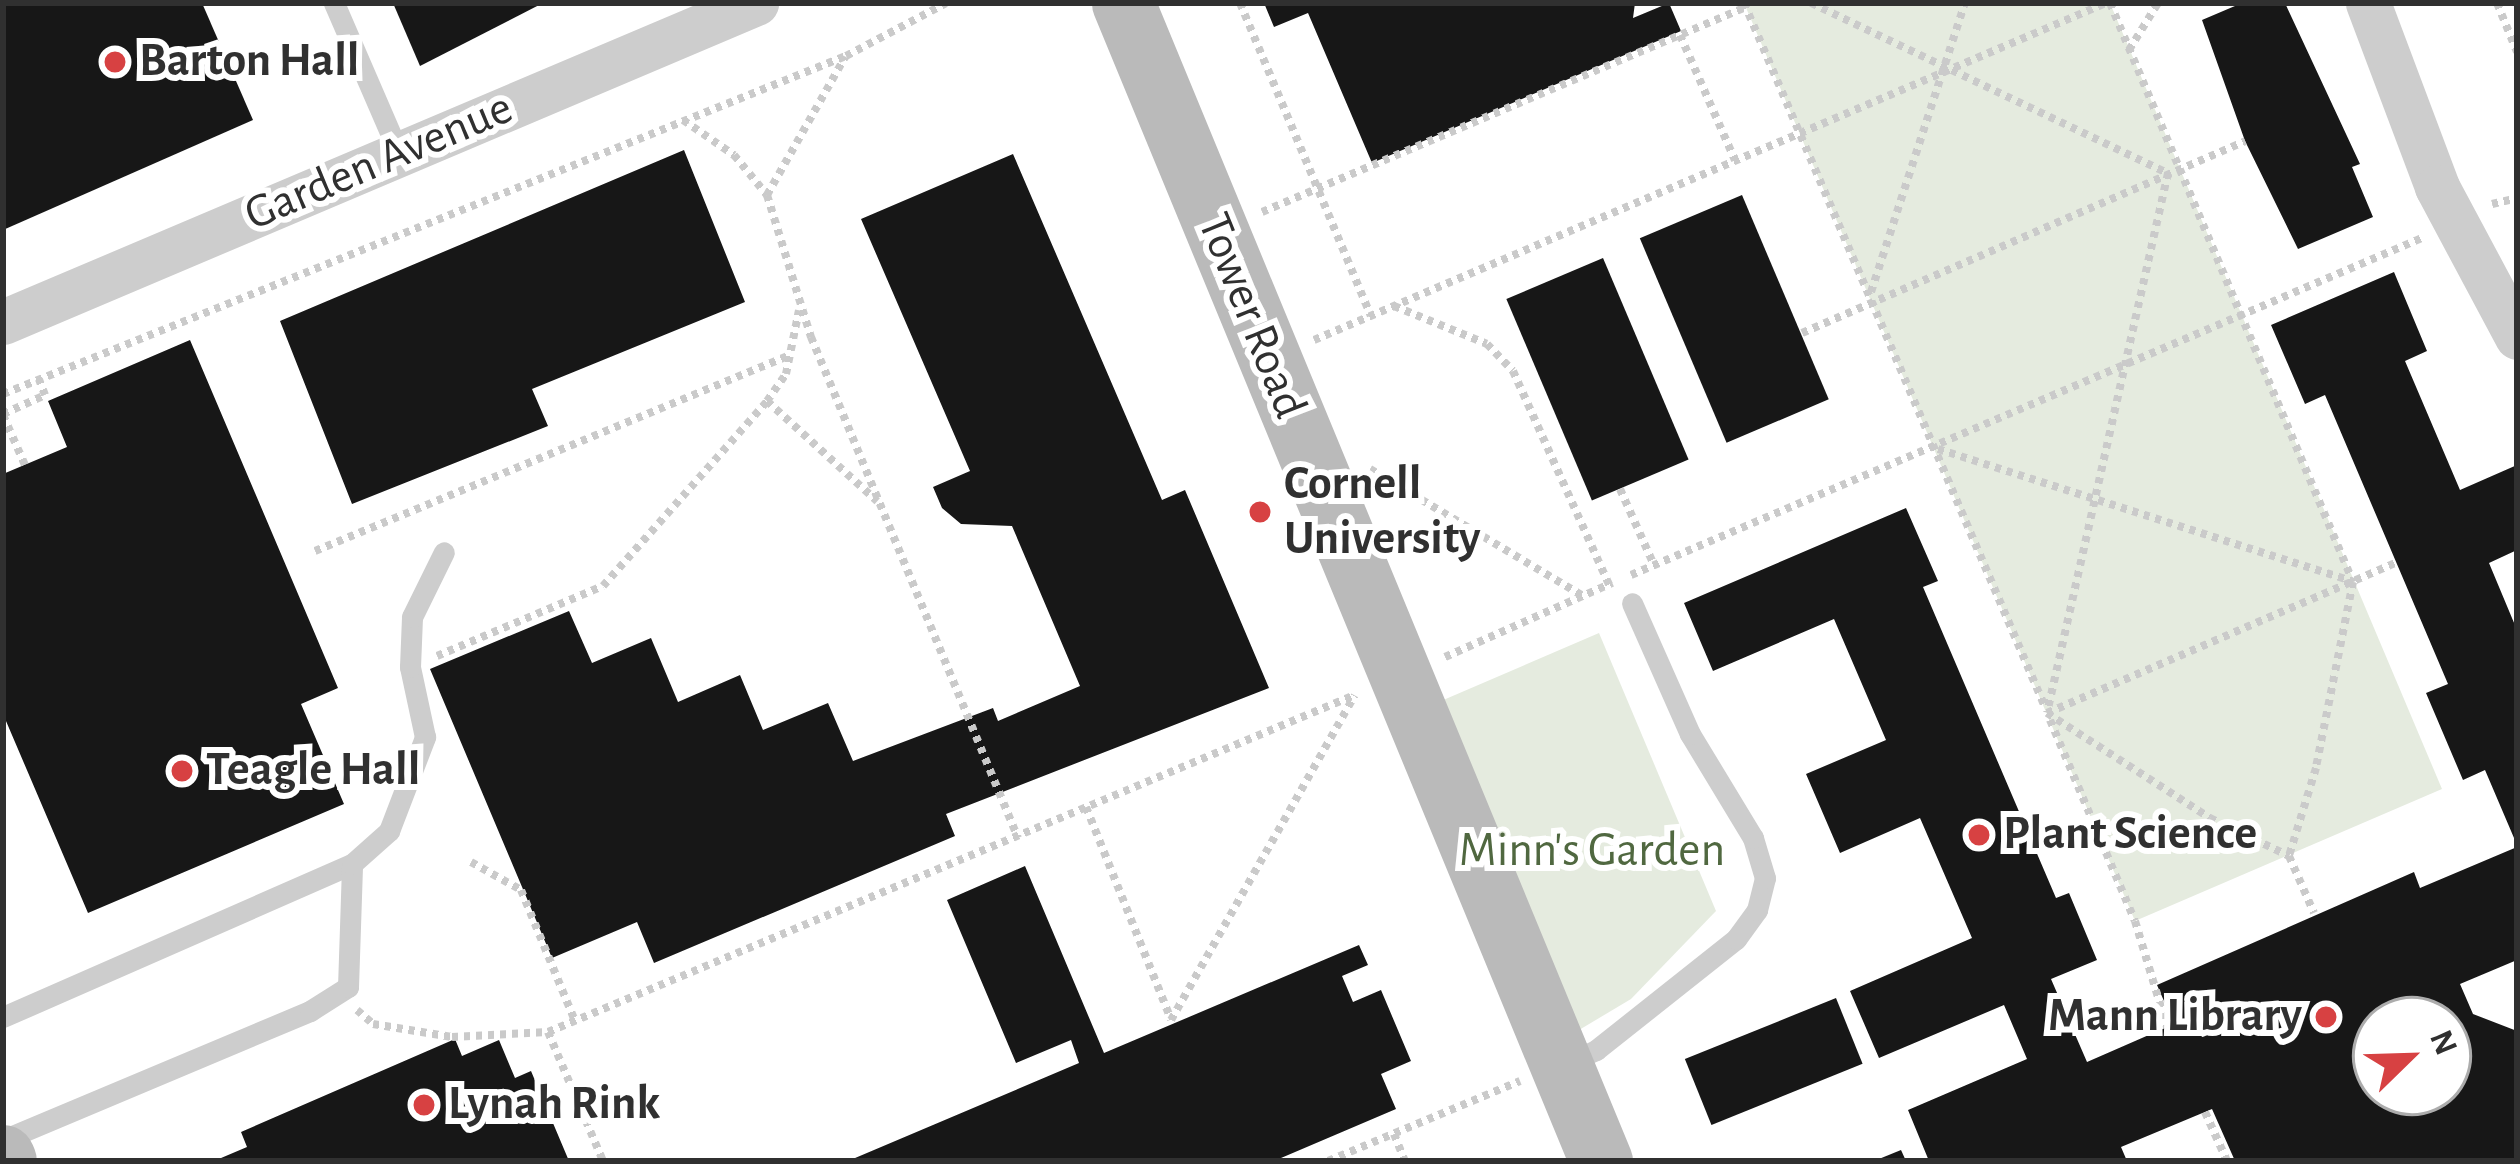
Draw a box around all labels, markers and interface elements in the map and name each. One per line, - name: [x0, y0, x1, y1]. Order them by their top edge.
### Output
- place label: Barton Hall: [139, 33, 359, 91]
- marker: Barton Hall: [102, 49, 128, 75]
- street label: Garden Avenue: [237, 80, 521, 244]
- street label: Tower Road: [1184, 205, 1318, 427]
- place label: Cornell University: [1284, 455, 1481, 568]
- marker: Cornell University: [1247, 499, 1273, 525]
- place label: Teagle Hall: [206, 742, 420, 800]
- marker: Teagle Hall: [169, 758, 195, 784]
- place label: Plant Science: [2003, 806, 2257, 864]
- marker: Plant Science: [1966, 822, 1992, 848]
- park label: Minn's Garden: [1459, 823, 1725, 881]
- place label: Mann Library: [2048, 988, 2302, 1046]
- north arrow: [2352, 996, 2472, 1116]
- marker: Mann Library: [2313, 1004, 2339, 1030]
- text: N: [2423, 1026, 2463, 1060]
- place label: Lynah Rink: [448, 1076, 660, 1134]
- marker: Lynah Rink: [411, 1092, 437, 1118]

